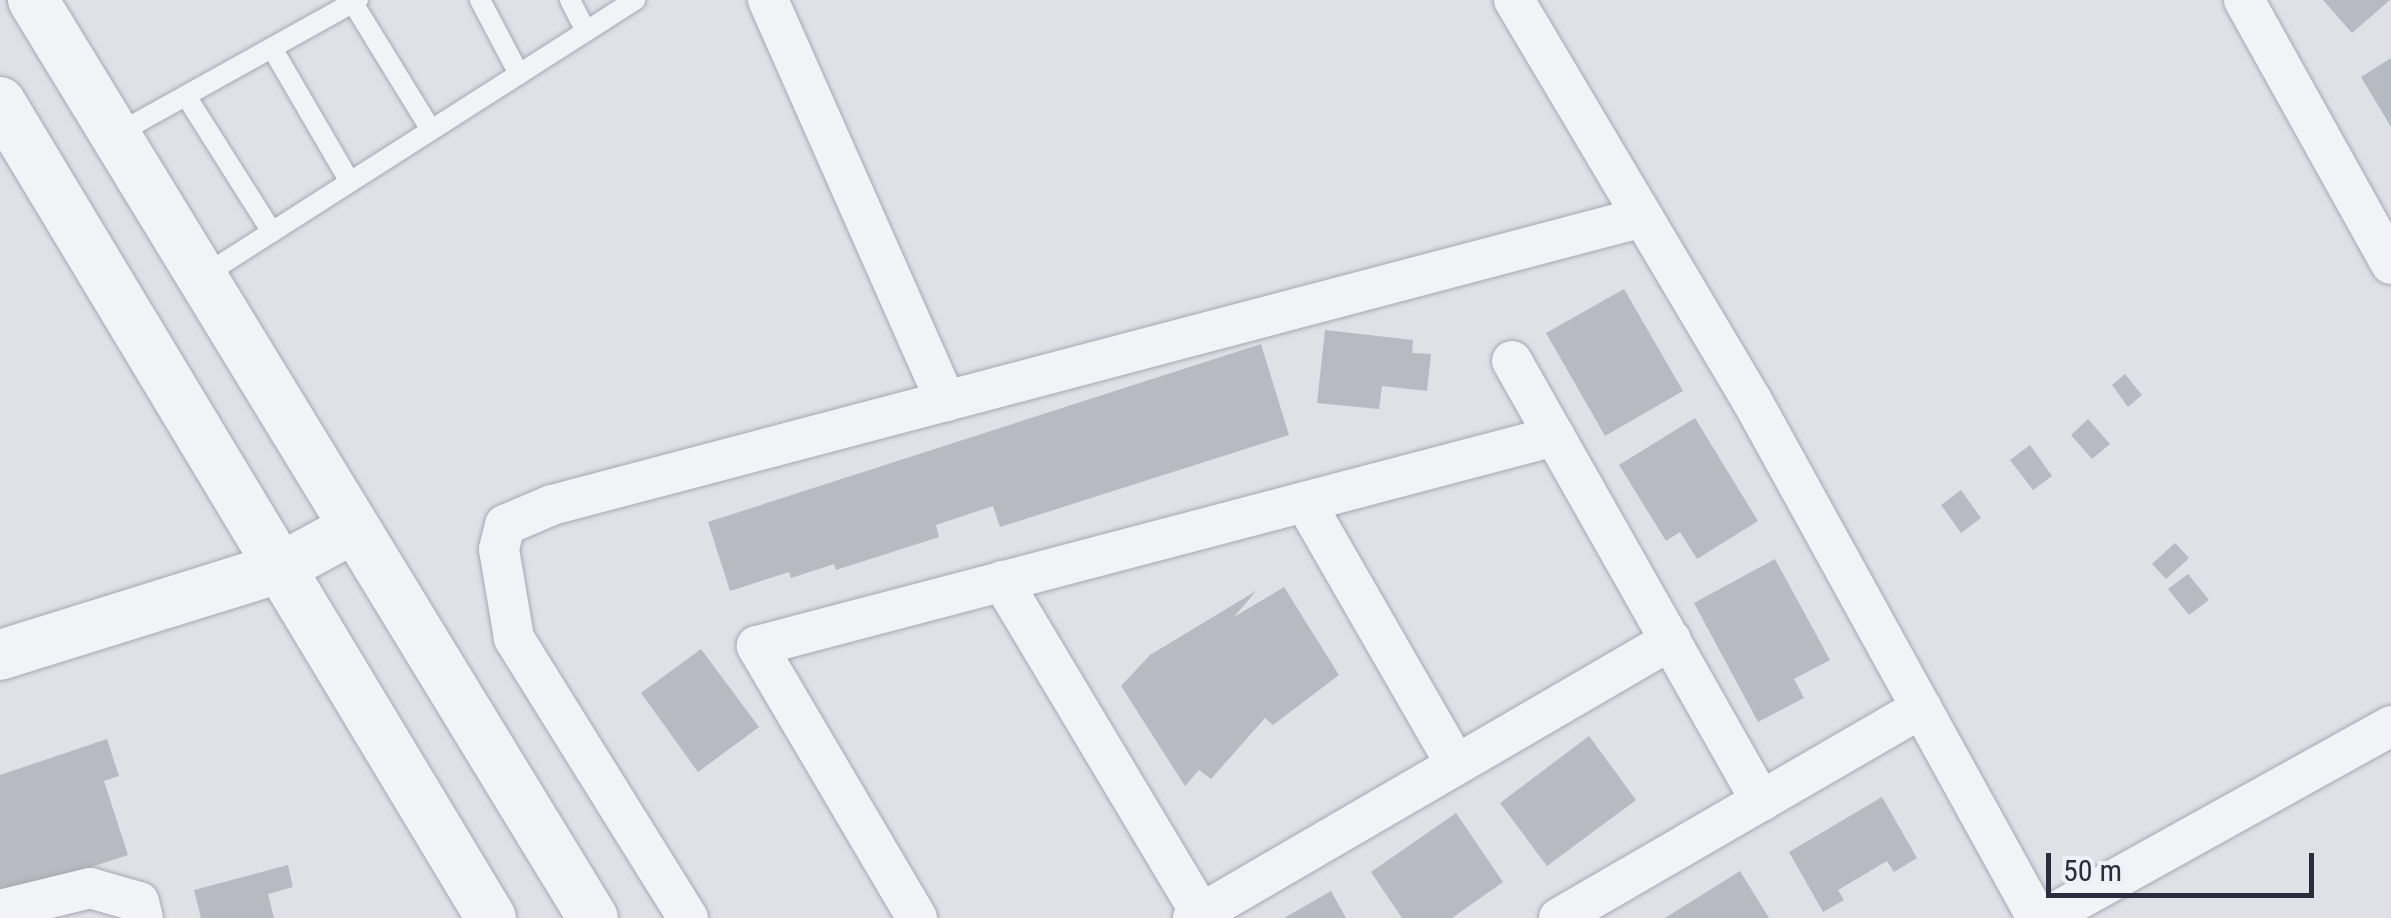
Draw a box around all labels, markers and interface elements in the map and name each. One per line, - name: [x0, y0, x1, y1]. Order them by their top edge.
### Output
- scale bar: [2051, 833, 2318, 895]
- text: 50 m: [2063, 853, 2122, 888]

